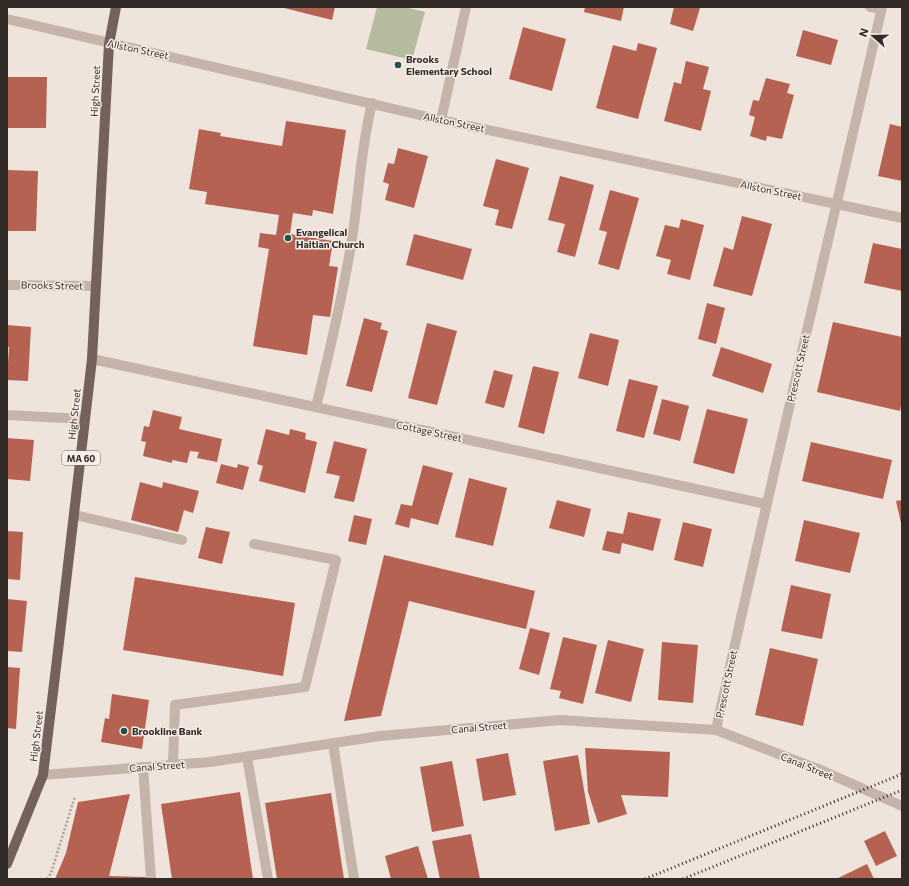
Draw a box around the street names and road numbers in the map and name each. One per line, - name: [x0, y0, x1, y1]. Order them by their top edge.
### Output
- street label: Allston Street: [106, 37, 170, 61]
- street label: High Street: [88, 65, 102, 117]
- street label: Allston Street: [422, 110, 486, 134]
- street label: Allston Street: [739, 178, 803, 202]
- street label: Brooks Street: [21, 278, 83, 292]
- street label: Prescott Street: [784, 333, 812, 403]
- street label: High Street: [65, 388, 83, 440]
- street label: Cottage Street: [395, 418, 463, 444]
- road number: MA 60: [62, 451, 100, 465]
- street label: Prescott Street: [713, 649, 739, 719]
- street label: High Street: [27, 710, 45, 762]
- street label: Canal Street: [451, 719, 507, 735]
- street label: Canal Street: [779, 750, 835, 782]
- street label: Canal Street: [129, 758, 185, 774]

